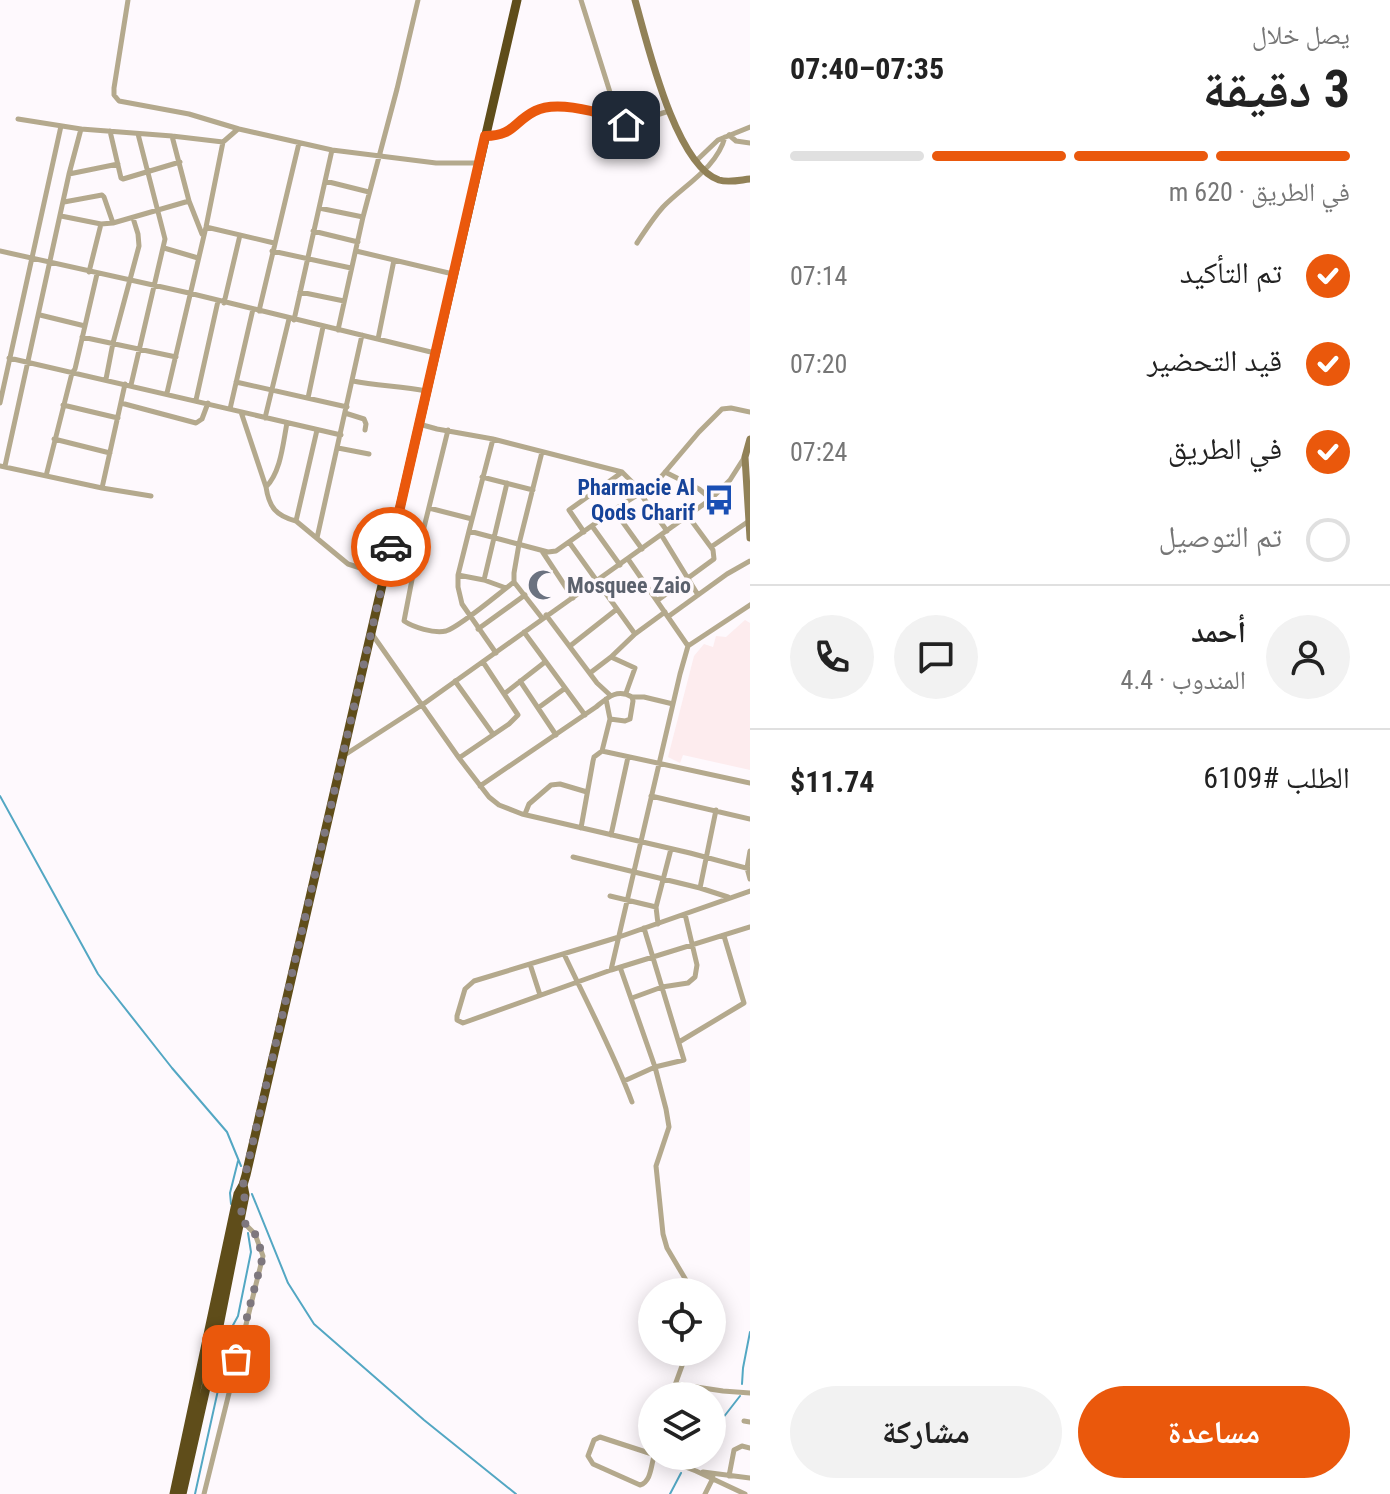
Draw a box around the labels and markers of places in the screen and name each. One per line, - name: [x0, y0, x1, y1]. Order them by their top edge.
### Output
- pin: [592, 91, 660, 159]
- place label: Pharmacie Al Qods Charif: [577, 475, 695, 525]
- bus stop icon: Pharmacie Al Qods Charif: [702, 483, 736, 517]
- mosque icon: Mosquee Zaio: [526, 568, 560, 602]
- place label: Mosquee Zaio: [567, 573, 691, 598]
- pin: [202, 1325, 270, 1393]

